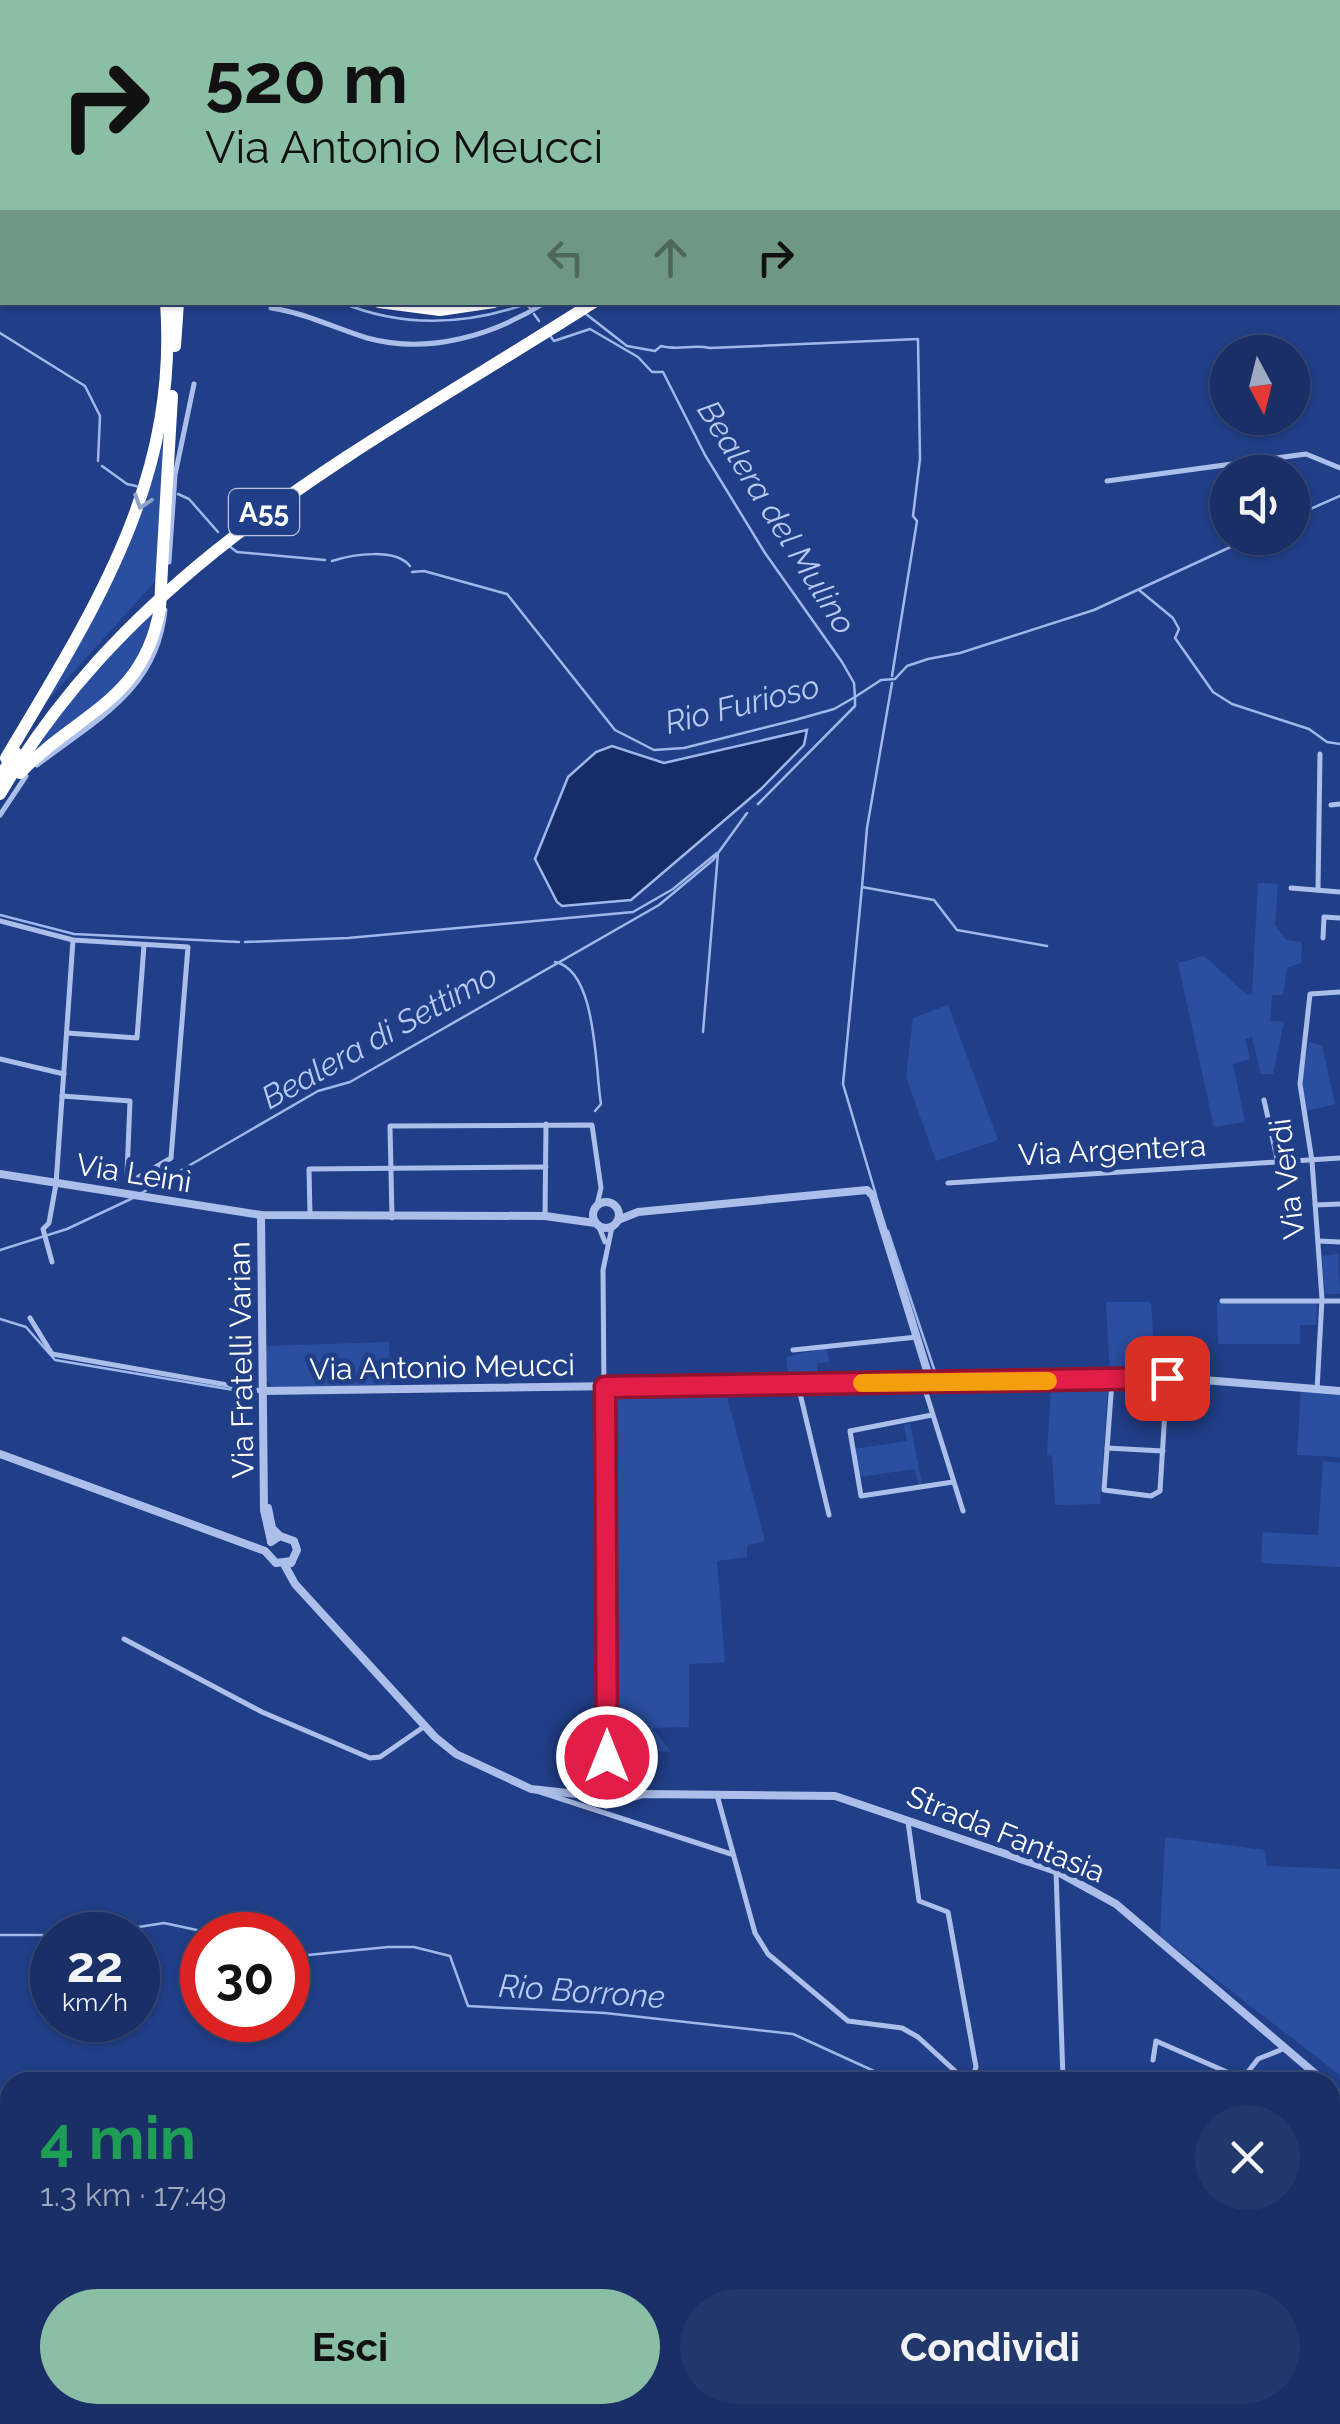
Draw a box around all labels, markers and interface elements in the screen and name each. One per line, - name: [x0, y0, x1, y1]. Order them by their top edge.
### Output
- text: 520 m: [205, 37, 408, 119]
- icon: right: [40, 40, 170, 170]
- text: Via Antonio Meucci: [205, 121, 603, 174]
- icon: left: [538, 230, 593, 285]
- icon: ahead: [643, 230, 698, 285]
- icon: right: [748, 230, 803, 285]
- north arrow: [1210, 335, 1310, 435]
- map controls: [1210, 335, 1310, 555]
- water label: Bealera del Mulino: [690, 393, 864, 641]
- button: sound: [1210, 455, 1310, 555]
- road number: A55: [229, 489, 299, 535]
- one-way arrow: [133, 493, 153, 510]
- water label: Rio Furioso: [661, 667, 823, 741]
- water label: Bealera di Settimo: [255, 956, 503, 1116]
- street label: Via Verdi: [1262, 1117, 1312, 1241]
- street label: Via Argentera: [1017, 1128, 1207, 1172]
- street label: Via Leinì: [74, 1147, 194, 1199]
- street label: Via Fratelli Varian: [221, 1241, 261, 1479]
- pin: [1125, 1336, 1210, 1421]
- street label: Via Antonio Meucci: [309, 1347, 575, 1387]
- icon: arrive: [1140, 1351, 1195, 1406]
- position arrow: [555, 1705, 659, 1809]
- street label: Strada Fantasia: [902, 1778, 1110, 1890]
- speed limit sign: 30: [180, 1912, 310, 2042]
- text: 22: [67, 1935, 123, 1994]
- water label: Rio Borrone: [498, 1967, 666, 2015]
- text: km/h: [62, 1987, 128, 2017]
- text: 4 min: [40, 2103, 196, 2173]
- button: close: [1195, 2105, 1300, 2210]
- text: 1.3 km · 17:49: [40, 2176, 227, 2213]
- button: Esci: [40, 2289, 660, 2404]
- button: Condividi: [680, 2289, 1300, 2404]

